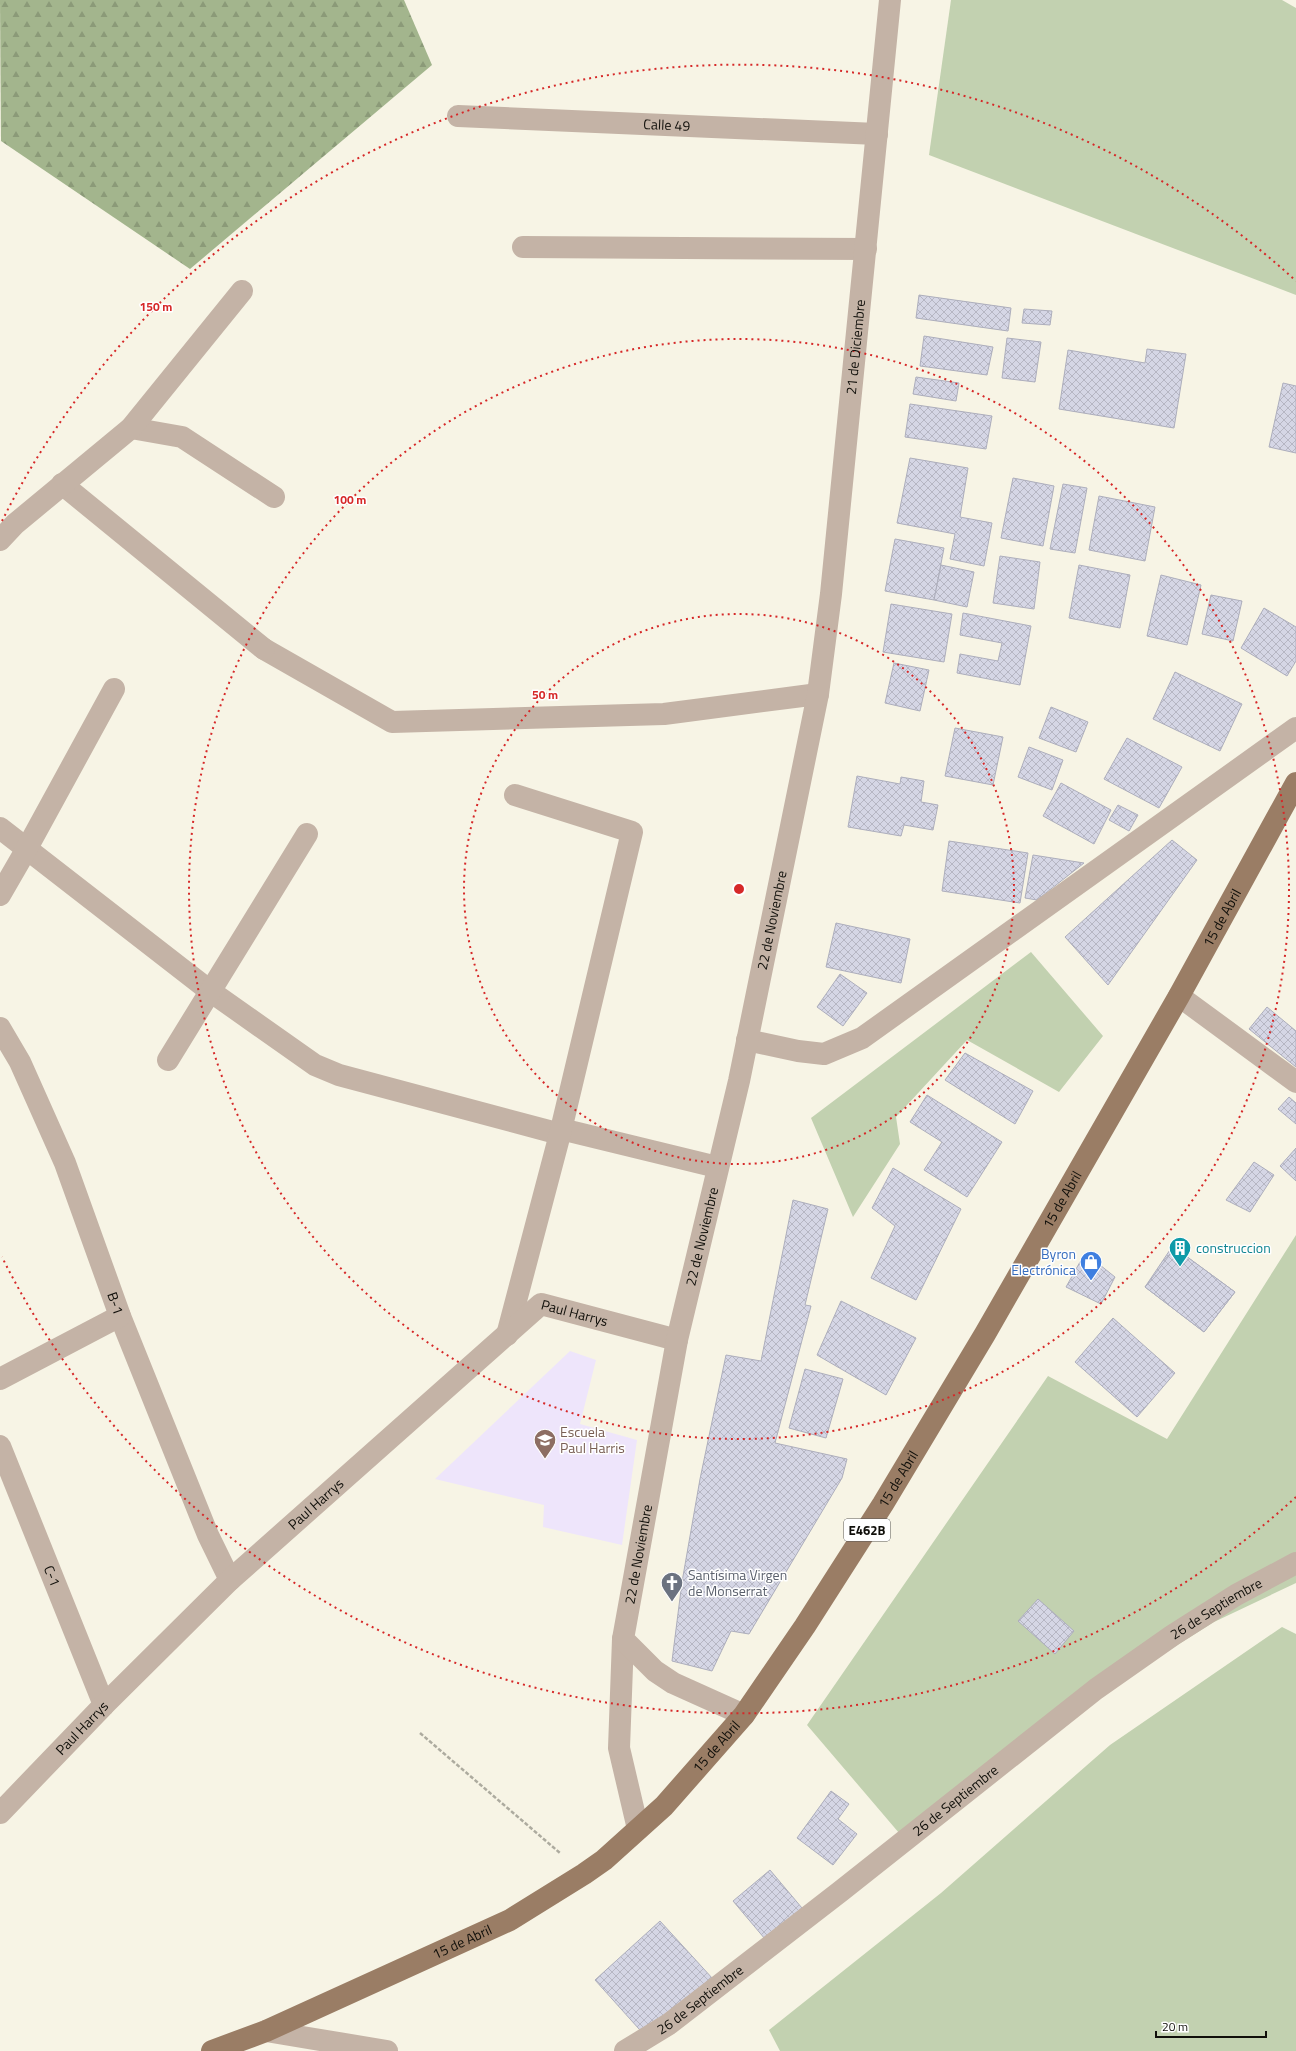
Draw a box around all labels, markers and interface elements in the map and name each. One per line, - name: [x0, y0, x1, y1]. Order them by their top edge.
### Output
- street label: Calle 49: [643, 113, 691, 136]
- text: 150 m: [140, 297, 172, 316]
- street label: 21 de Diciembre: [840, 298, 870, 396]
- text: 100 m: [334, 490, 366, 509]
- text: 50 m: [532, 685, 558, 704]
- street label: 22 de Noviembre: [751, 869, 792, 972]
- centre of rings: [732, 882, 746, 896]
- street label: 15 de Abril: [1197, 885, 1246, 950]
- street label: 15 de Abril: [1037, 1167, 1087, 1232]
- street label: 22 de Noviembre: [679, 1185, 723, 1288]
- building icon: construccion: [1167, 1235, 1193, 1268]
- place label: construccion: [1196, 1237, 1271, 1258]
- place label: Byron Electrónica: [1011, 1243, 1076, 1280]
- shop icon: Byron Electrónica: [1078, 1249, 1104, 1282]
- street label: B-1: [102, 1289, 130, 1317]
- street label: Paul Harrys: [539, 1294, 610, 1331]
- place label: Escuela Paul Harris: [560, 1421, 625, 1458]
- school or university icon: Escuela Paul Harris: [532, 1427, 558, 1460]
- street label: 15 de Abril: [872, 1446, 923, 1511]
- street label: Paul Harrys: [283, 1473, 348, 1534]
- street label: 22 de Noviembre: [619, 1503, 657, 1606]
- road number: E462B: [844, 1519, 890, 1541]
- street label: C-1: [39, 1562, 66, 1589]
- place label: Santísima Virgen de Monserrat: [688, 1564, 787, 1601]
- church icon: Santísima Virgen de Monserrat: [659, 1570, 685, 1603]
- street label: 26 de Septiembre: [1166, 1572, 1266, 1644]
- street label: Paul Harrys: [50, 1696, 113, 1760]
- street label: 15 de Abril: [687, 1716, 745, 1777]
- street label: 26 de Septiembre: [908, 1759, 1003, 1841]
- street label: 15 de Abril: [429, 1919, 495, 1964]
- street label: 26 de Septiembre: [652, 1959, 748, 2039]
- scale bar: [1156, 2013, 1266, 2039]
- text: 20 m: [1162, 2017, 1188, 2036]

